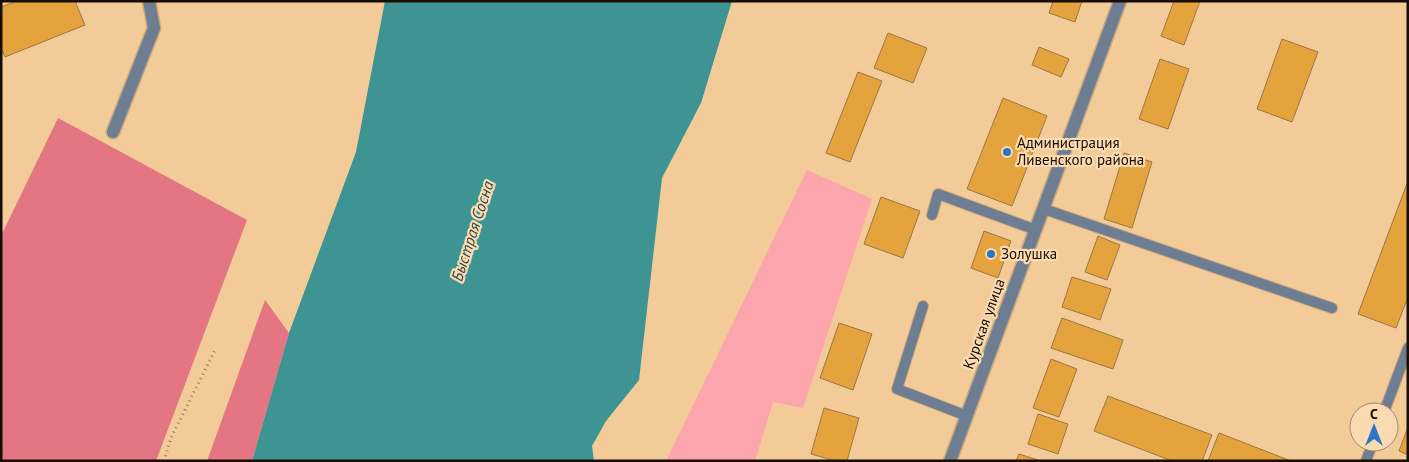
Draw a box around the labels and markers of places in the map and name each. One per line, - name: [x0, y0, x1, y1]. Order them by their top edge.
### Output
- place label: Администрация Ливенского района: [1016, 133, 1144, 169]
- marker: Администрация Ливенского района: [1001, 146, 1013, 158]
- place label: Золушка: [1001, 244, 1057, 263]
- marker: Золушка: [985, 248, 997, 260]

